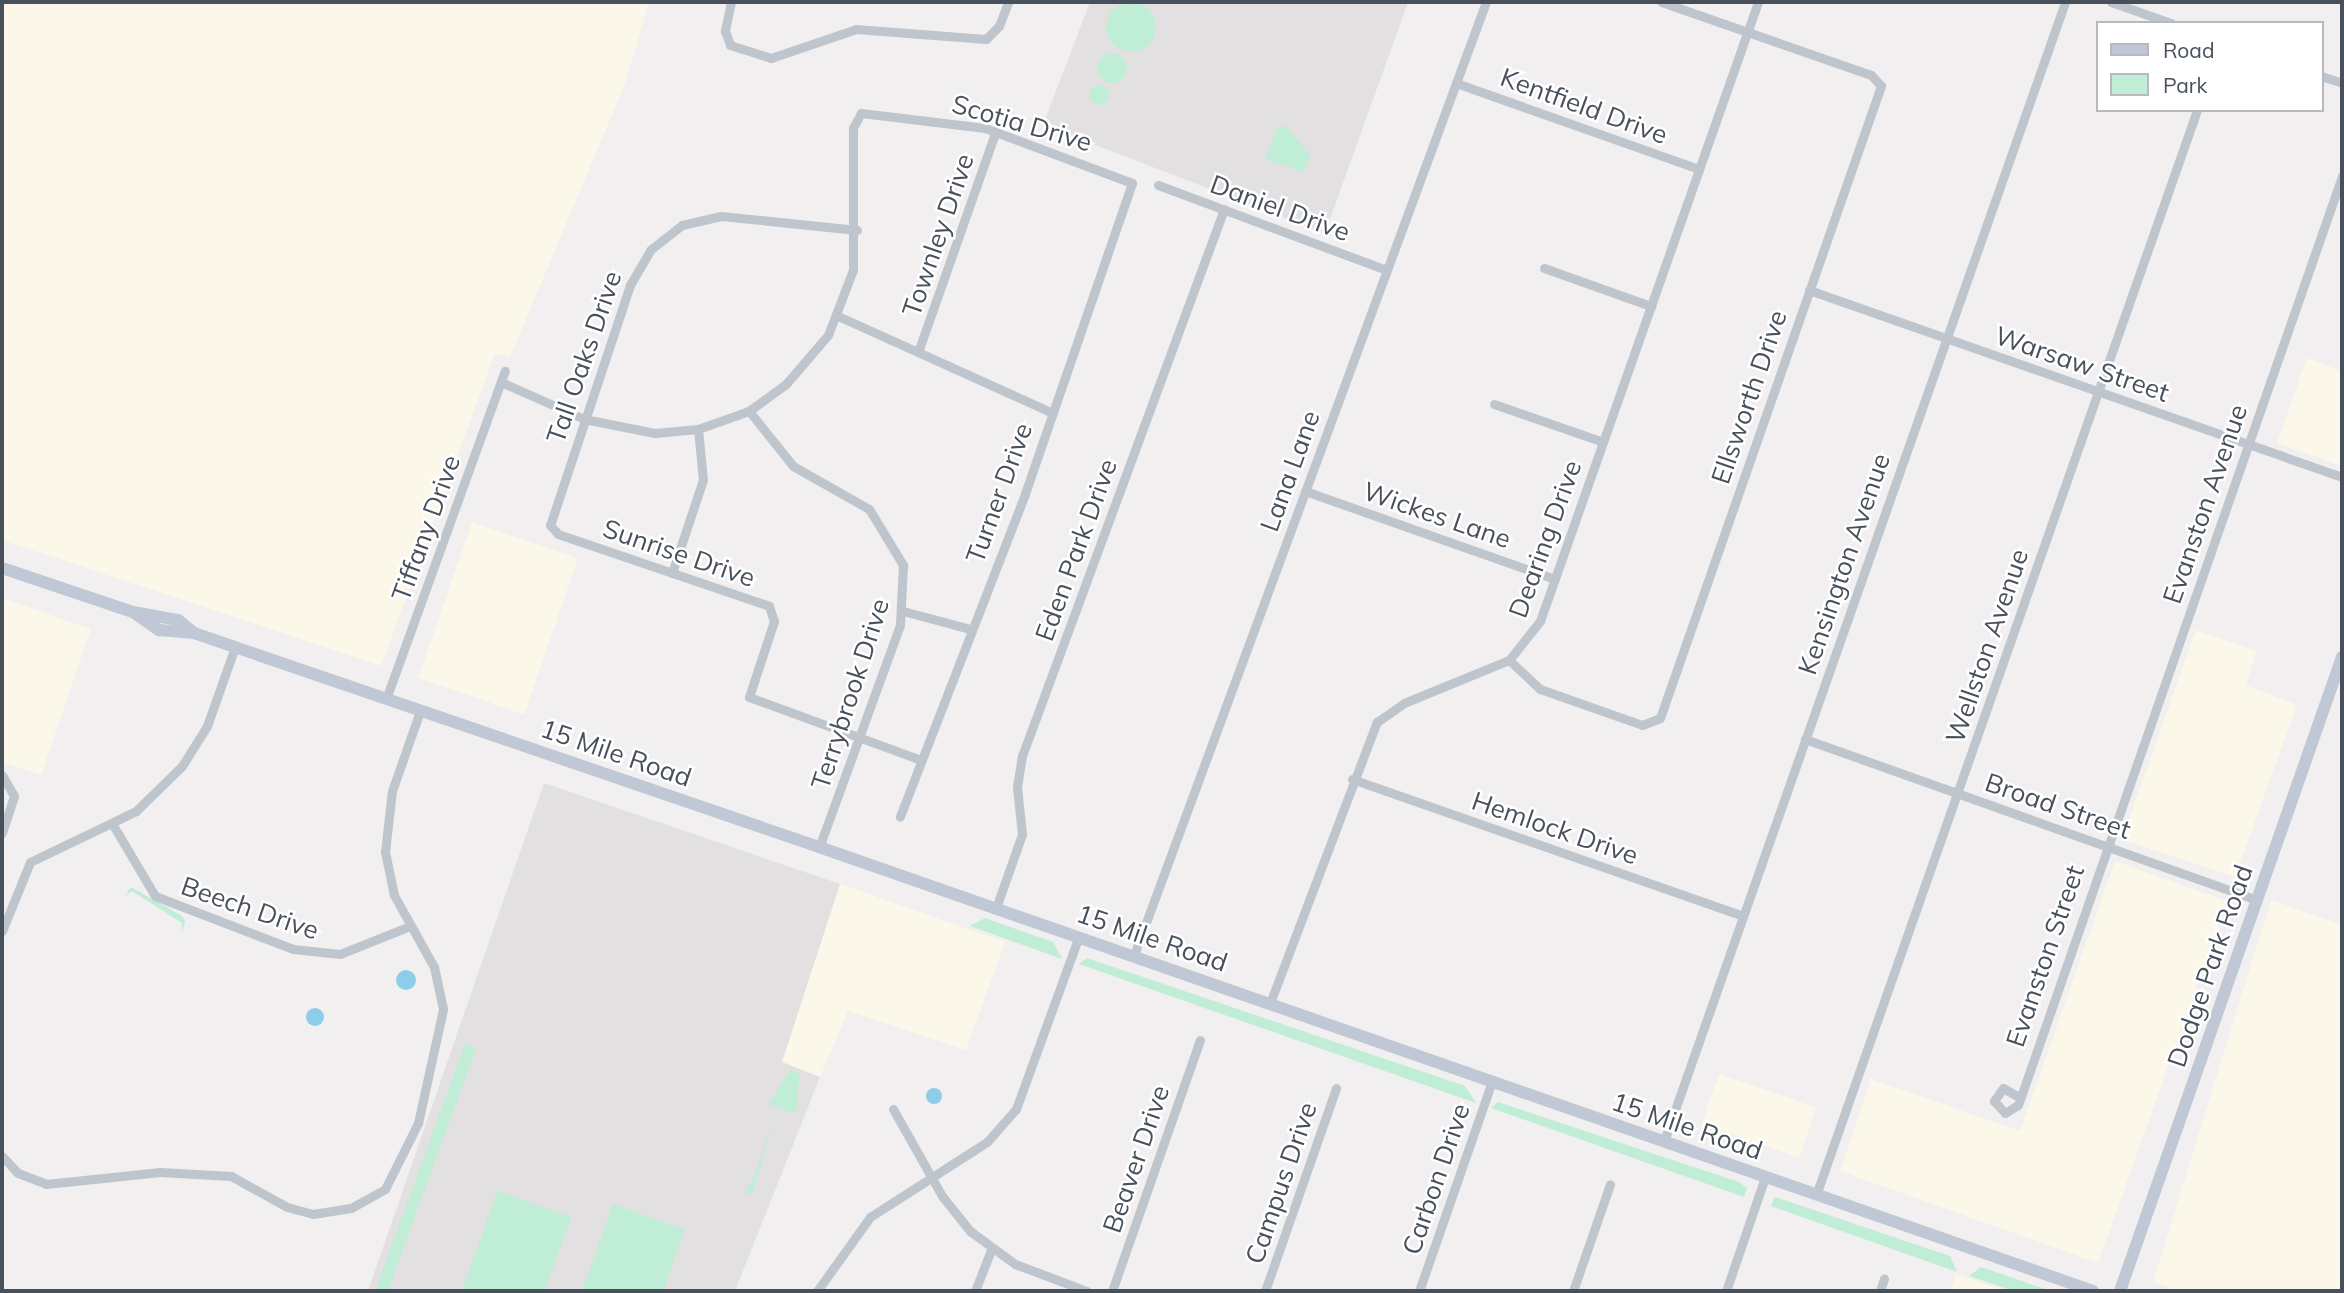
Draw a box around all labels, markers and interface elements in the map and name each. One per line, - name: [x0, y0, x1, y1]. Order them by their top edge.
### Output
- legend: [2096, 21, 2323, 112]
- text: Road: [2163, 37, 2214, 63]
- street label: Kentfield Drive: [1496, 61, 1672, 151]
- text: Park: [2163, 72, 2207, 98]
- street label: Scotia Drive: [948, 88, 1096, 158]
- street label: Townley Drive: [896, 150, 980, 320]
- street label: Daniel Drive: [1206, 168, 1354, 248]
- street label: Tall Oaks Drive: [540, 267, 628, 447]
- street label: Ellsworth Drive: [1705, 306, 1793, 488]
- street label: Warsaw Street: [1991, 320, 2173, 408]
- street label: Evanston Avenue: [2156, 400, 2254, 608]
- street label: Lana Lane: [1254, 406, 1326, 536]
- street label: Turner Drive: [959, 419, 1039, 567]
- street label: Kensington Avenue: [1791, 449, 1897, 679]
- street label: Tiffany Drive: [385, 451, 467, 605]
- street label: Eden Park Drive: [1029, 455, 1123, 645]
- street label: Dearing Drive: [1502, 456, 1588, 622]
- street label: Wickes Lane: [1359, 475, 1515, 555]
- street label: Sunrise Drive: [599, 512, 759, 594]
- street label: Wellston Avenue: [1939, 545, 2035, 747]
- street label: Terrybrook Drive: [804, 595, 896, 793]
- street label: 15 Mile Road: [537, 713, 695, 793]
- street label: Broad Street: [1981, 767, 2135, 845]
- street label: Hemlock Drive: [1468, 785, 1642, 871]
- street label: Evanston Street: [1999, 861, 2091, 1051]
- street label: Dodge Park Road: [2161, 861, 2259, 1071]
- street label: Beech Drive: [177, 870, 323, 946]
- street label: 15 Mile Road: [1073, 898, 1231, 978]
- street label: Beaver Drive: [1096, 1081, 1176, 1237]
- street label: 15 Mile Road: [1608, 1086, 1766, 1166]
- street label: Campus Drive: [1239, 1098, 1323, 1268]
- street label: Carbon Drive: [1396, 1099, 1476, 1259]

